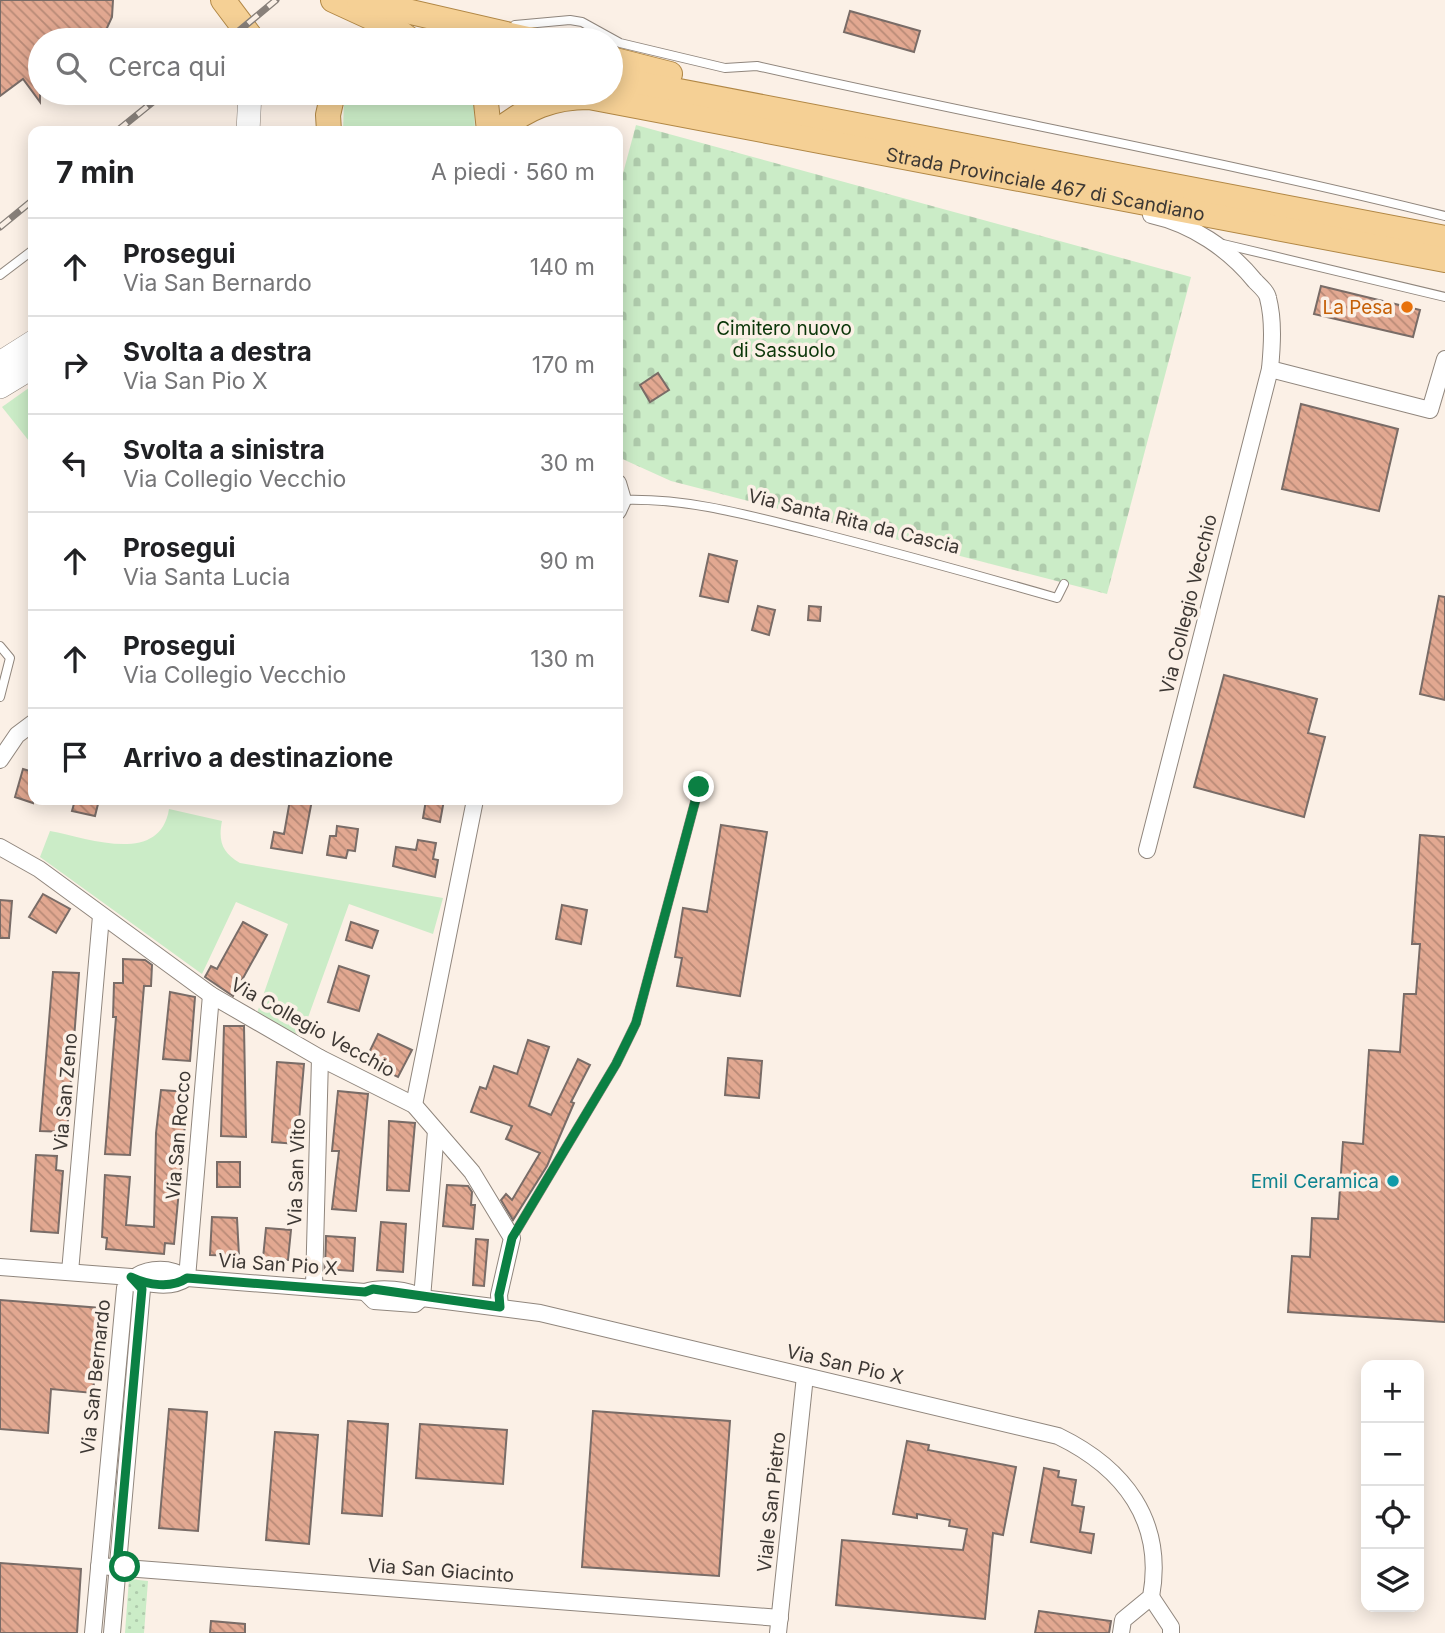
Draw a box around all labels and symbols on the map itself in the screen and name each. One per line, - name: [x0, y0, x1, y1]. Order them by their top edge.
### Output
- street label: Strada Provinciale 467 di Scandiano: [884, 143, 1207, 226]
- place label: La Pesa: [1322, 296, 1393, 319]
- marker: La Pesa: [1399, 299, 1415, 315]
- park label: Cimitero nuovo di Sassuolo: [716, 317, 852, 362]
- street label: Via Santa Rita da Cascia: [746, 484, 962, 559]
- street label: Via Collegio Vecchio: [1155, 512, 1222, 696]
- route end: [683, 771, 714, 802]
- street label: Via Collegio Vecchio: [227, 973, 399, 1082]
- street label: Via San Zeno: [49, 1032, 82, 1152]
- street label: Via San Rocco: [161, 1069, 196, 1201]
- street label: Via San Vito: [283, 1118, 310, 1227]
- place label: Emil Ceramica: [1251, 1170, 1379, 1193]
- marker: Emil Ceramica: [1385, 1173, 1401, 1189]
- street label: Via San Pio X: [218, 1249, 338, 1280]
- street label: Via San Bernardo: [76, 1298, 115, 1456]
- street label: Via San Pio X: [784, 1340, 906, 1389]
- street label: Viale San Pietro: [753, 1431, 790, 1573]
- route start: [109, 1551, 140, 1582]
- street label: Via San Giacinto: [367, 1554, 515, 1587]

